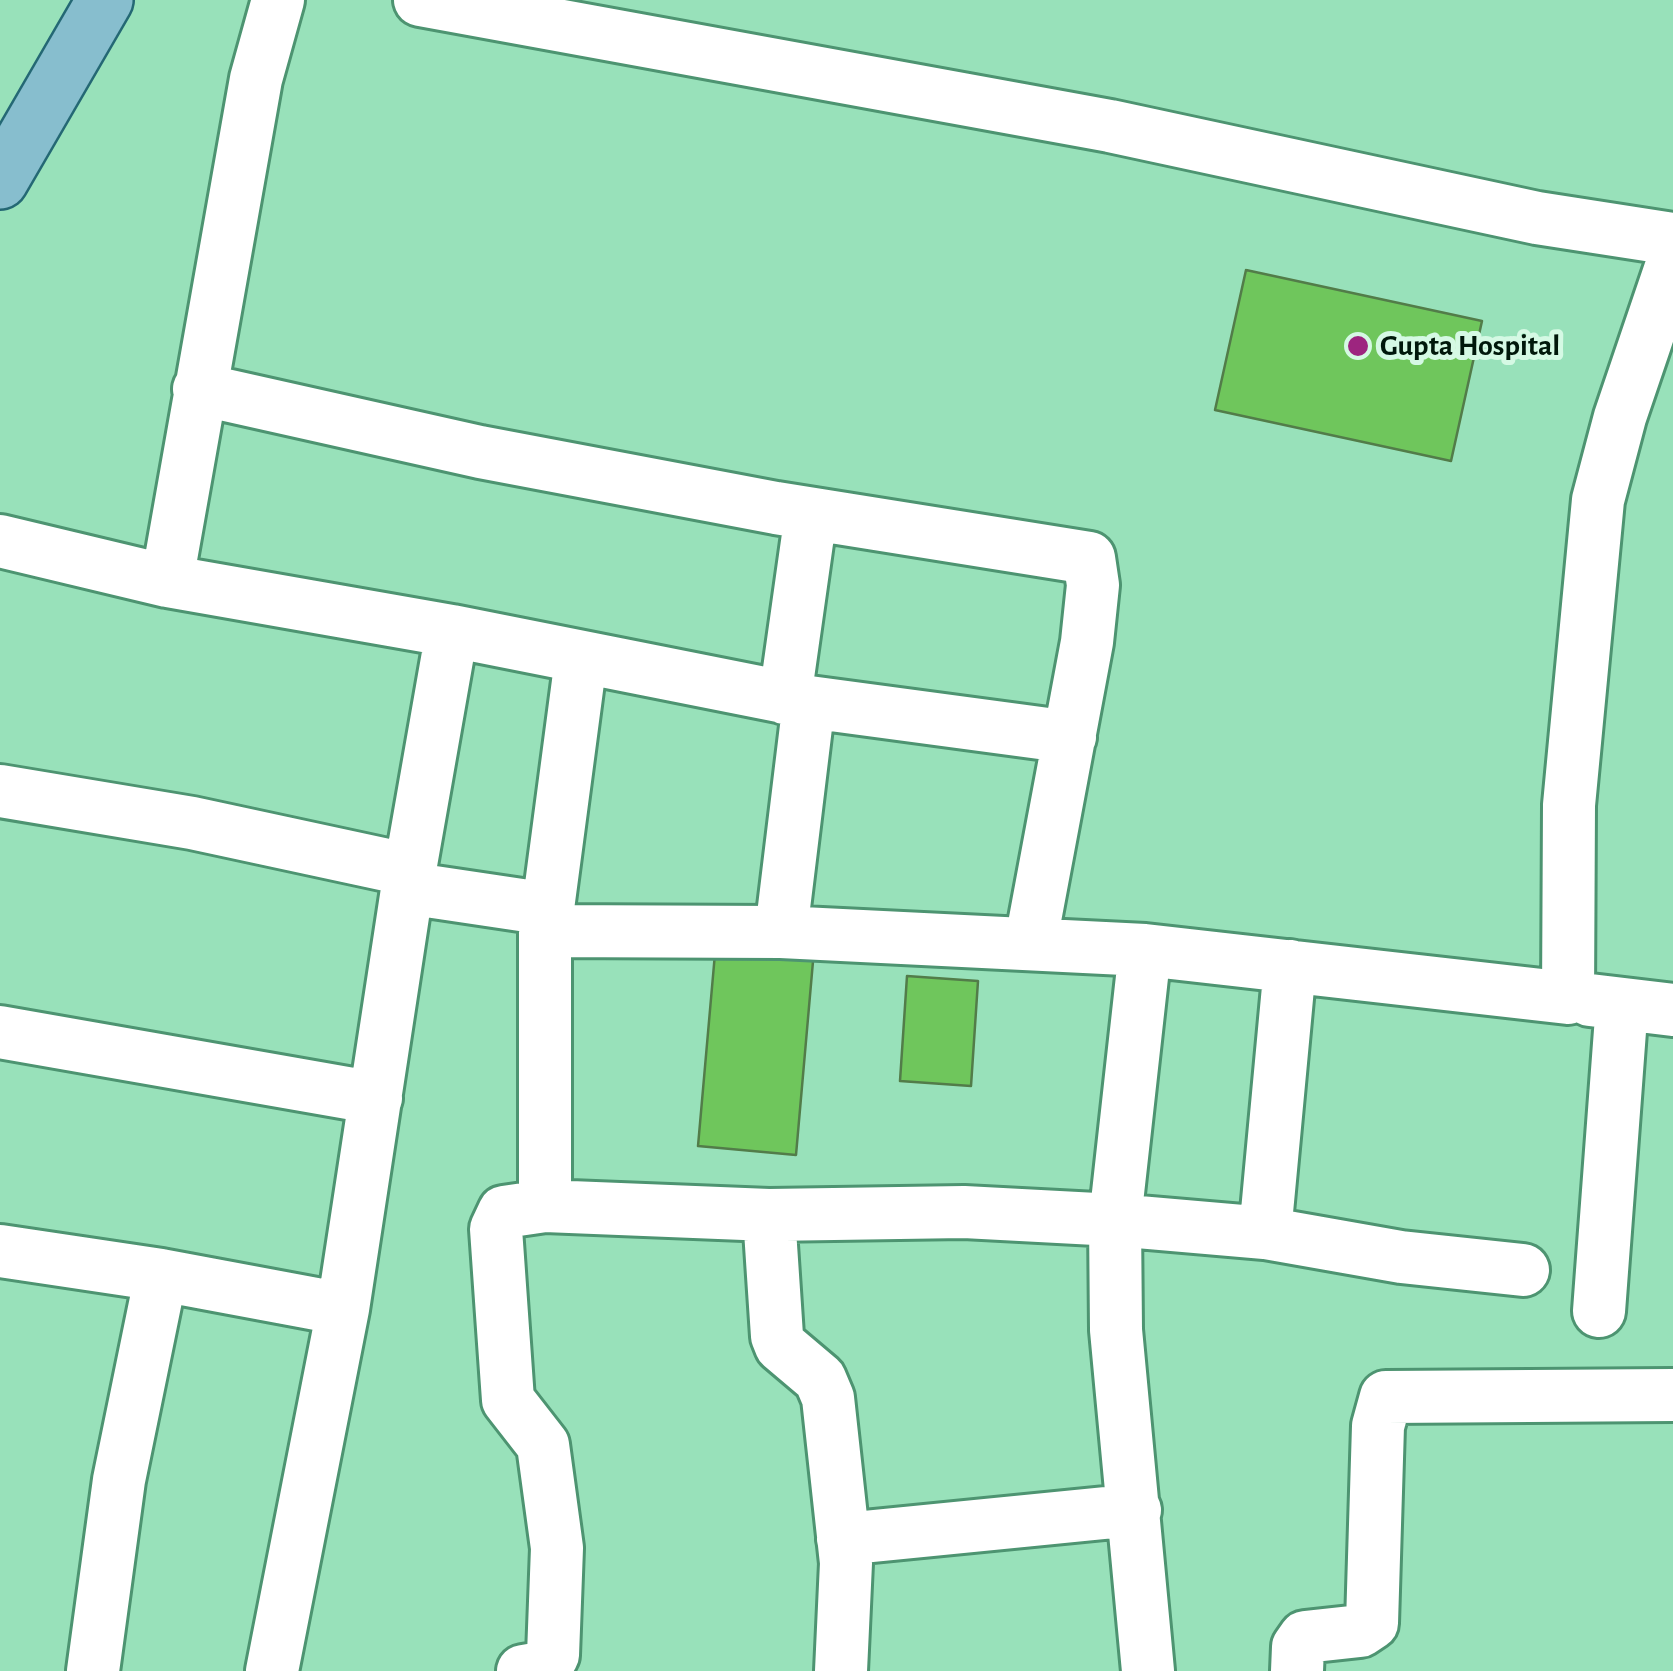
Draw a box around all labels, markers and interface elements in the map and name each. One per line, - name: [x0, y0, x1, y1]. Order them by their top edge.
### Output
- place label: Gupta Hospital: [1380, 328, 1560, 364]
- marker: Gupta Hospital: [1345, 333, 1371, 359]

